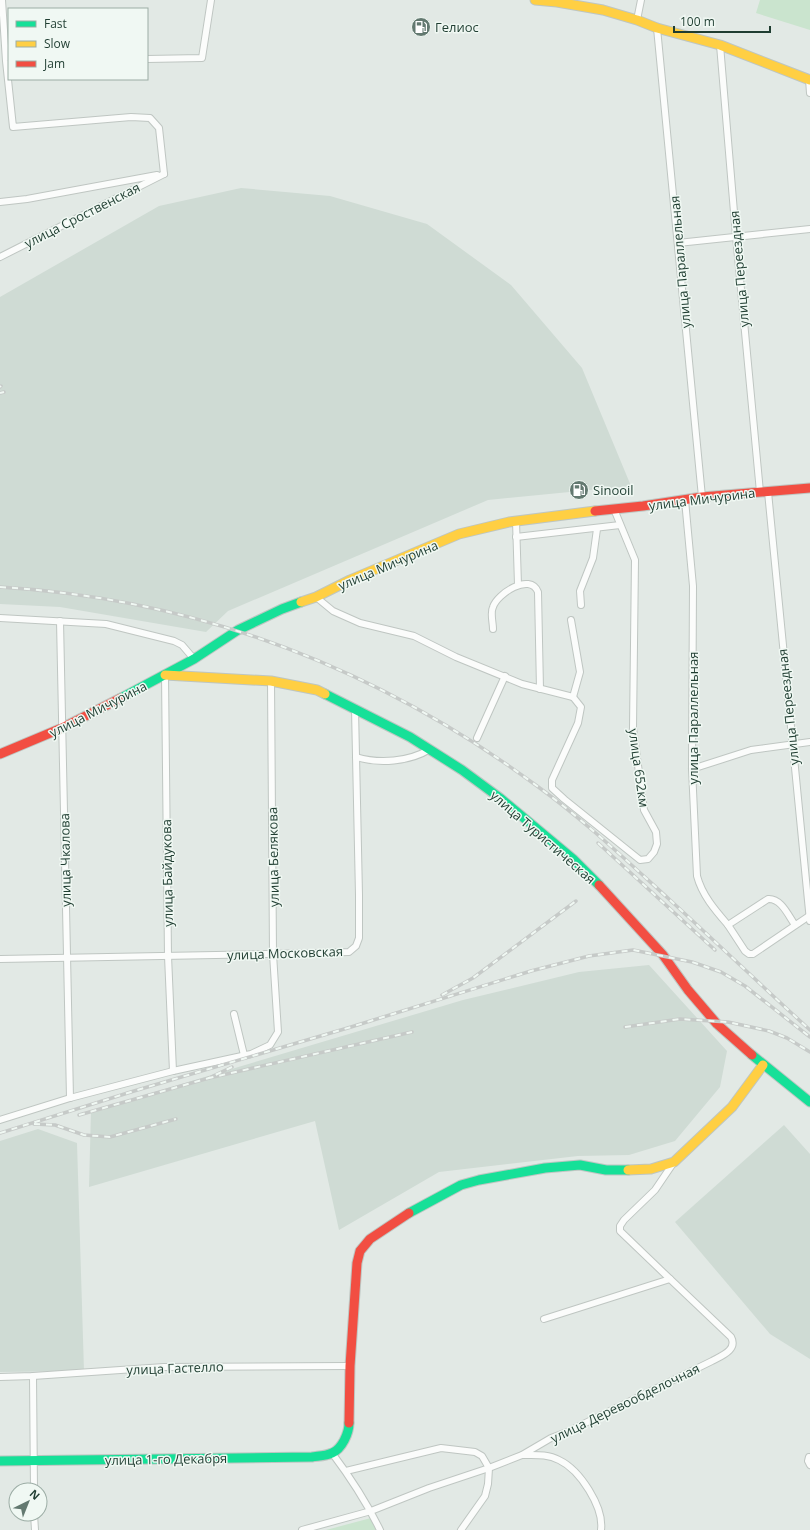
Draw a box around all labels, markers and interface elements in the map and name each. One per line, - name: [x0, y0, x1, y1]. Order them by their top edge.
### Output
- legend: [8, 8, 148, 80]
- scale bar: [674, 8, 770, 34]
- text: 100 m: [680, 13, 715, 30]
- text: Fast: [44, 15, 67, 32]
- fuel station icon: Гелиос: [410, 16, 432, 38]
- place label: Гелиос: [435, 18, 479, 36]
- text: Slow: [44, 35, 71, 52]
- text: Jam: [43, 55, 65, 72]
- street label: улица Сроственская: [21, 178, 143, 252]
- street label: улица Параллельная: [665, 195, 695, 329]
- street label: улица Переездная: [725, 210, 753, 328]
- fuel station icon: Sinooil: [568, 479, 590, 501]
- place label: Sinooil: [593, 481, 634, 499]
- street label: улица Мичурина: [648, 484, 756, 514]
- street label: улица Мичурина: [335, 536, 441, 594]
- street label: улица Переездная: [773, 648, 803, 766]
- street label: улица Параллельная: [684, 652, 702, 784]
- street label: улица Мичурина: [46, 677, 150, 741]
- street label: улица 652км: [625, 727, 653, 809]
- street label: улица Туристическая: [487, 786, 599, 888]
- street label: улица Белякова: [263, 807, 283, 907]
- street label: улица Чкалова: [55, 813, 75, 907]
- street label: улица Байдукова: [157, 819, 177, 927]
- street label: улица Московская: [227, 942, 343, 964]
- street label: улица Гастелло: [126, 1357, 224, 1379]
- street label: улица Деревообделочная: [547, 1359, 703, 1447]
- street label: улица 1-го Декабря: [105, 1449, 227, 1469]
- north arrow: [8, 1482, 48, 1522]
- text: N: [27, 1486, 44, 1503]

